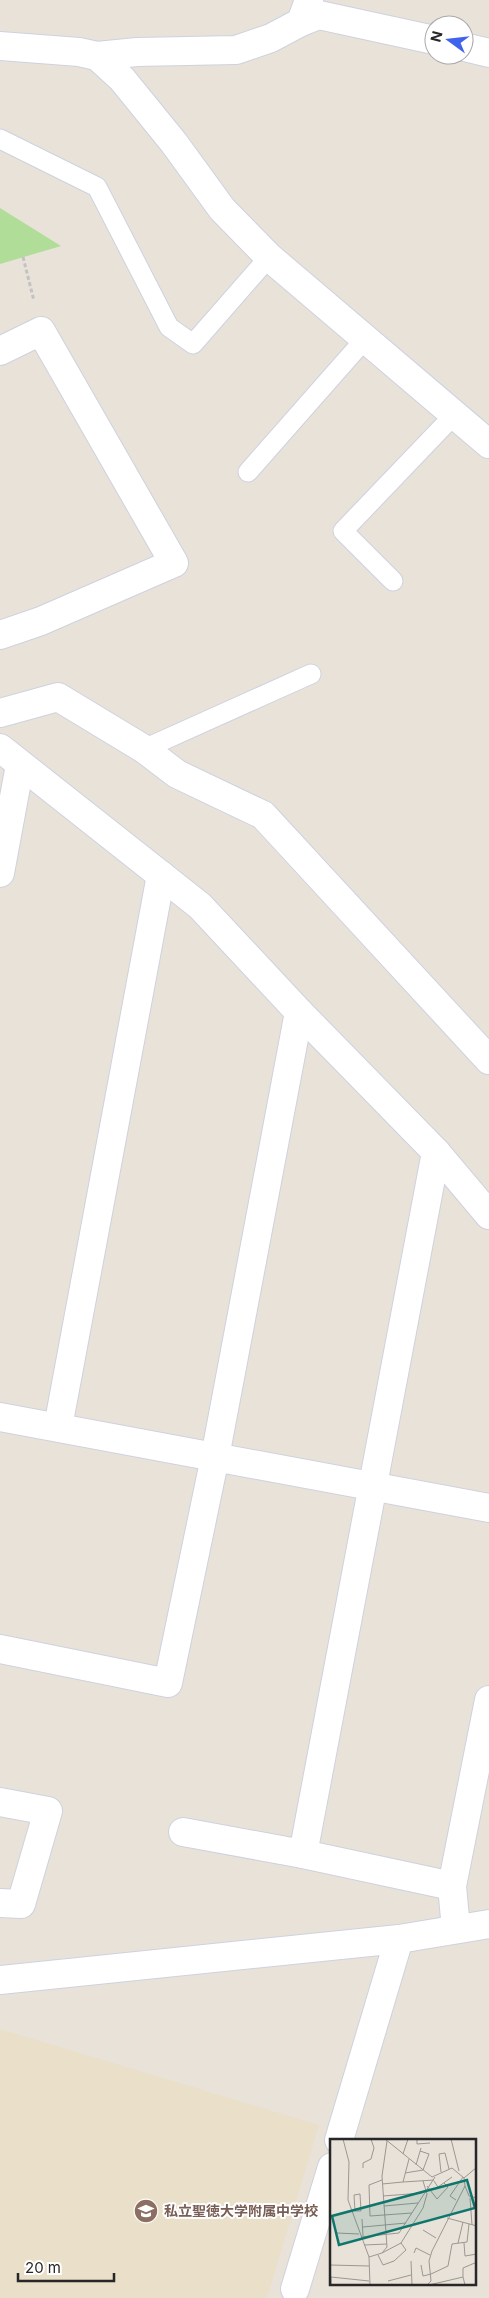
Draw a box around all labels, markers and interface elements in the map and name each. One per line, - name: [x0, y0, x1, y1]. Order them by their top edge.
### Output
- north arrow: [424, 15, 474, 65]
- text: N: [426, 29, 446, 44]
- inset map: [330, 2139, 476, 2286]
- school or university icon: 私立聖徳大学附属中学校: [133, 2198, 159, 2224]
- place label: 私立聖徳大学附属中学校: [164, 2202, 318, 2219]
- scale bar: [18, 2250, 114, 2282]
- text: 20 m: [25, 2258, 61, 2277]

